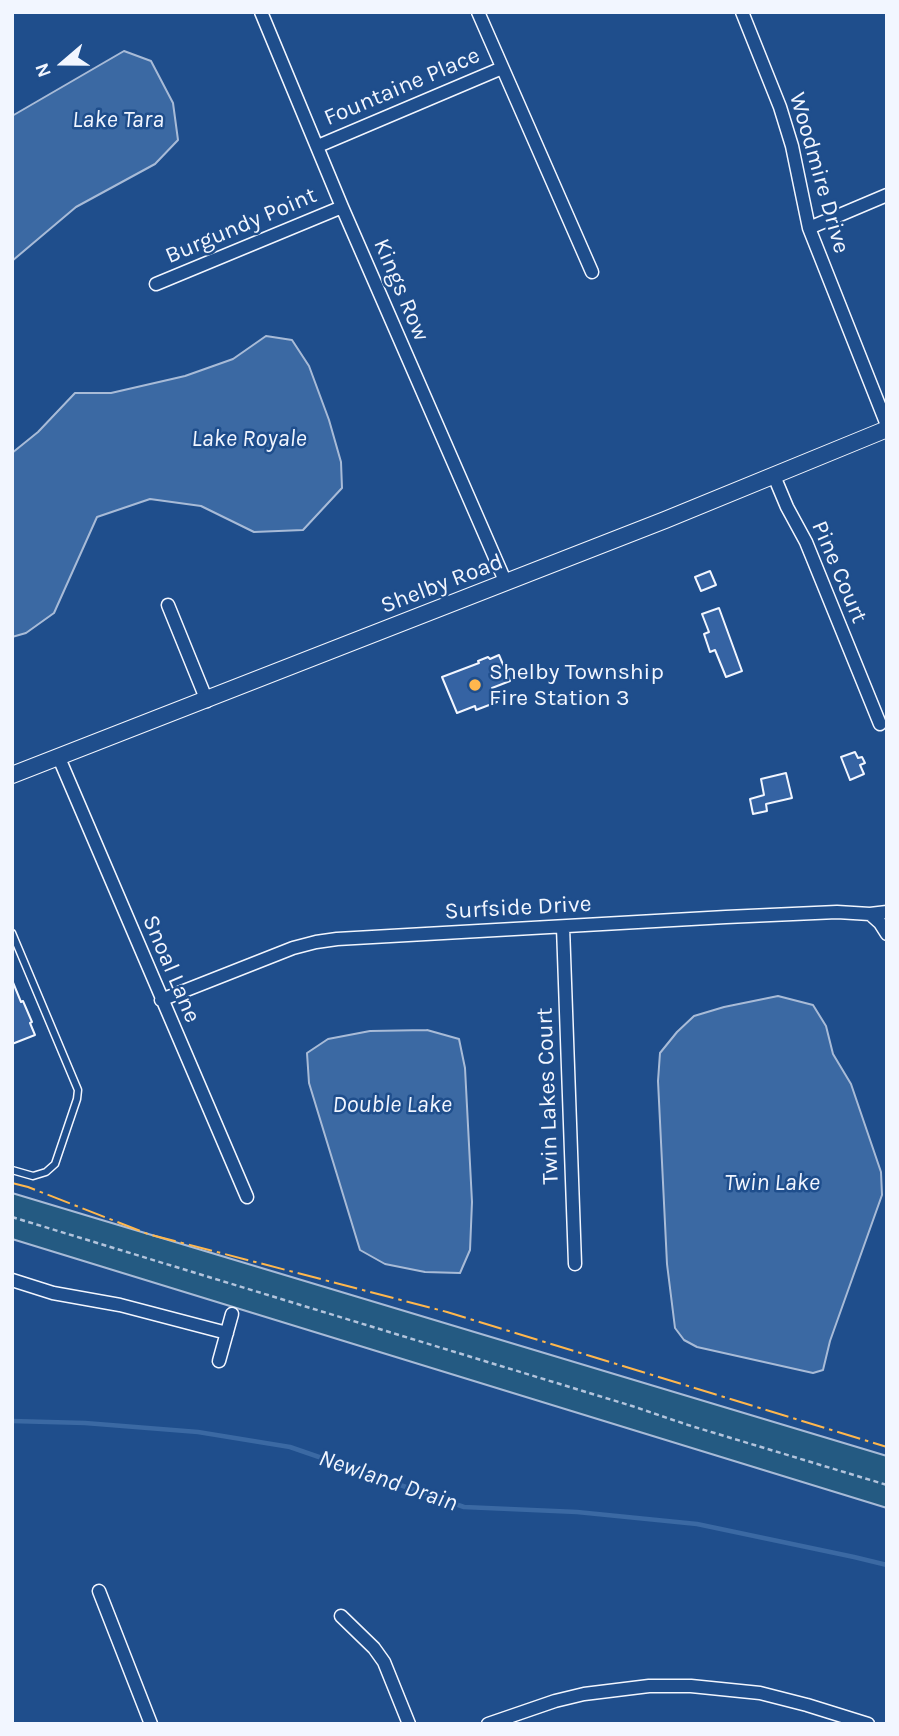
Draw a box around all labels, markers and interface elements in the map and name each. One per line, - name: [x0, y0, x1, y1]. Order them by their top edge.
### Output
- north arrow: [28, 28, 98, 98]
- street label: Fountaine Place: [320, 42, 484, 132]
- text: N: [31, 60, 56, 80]
- street label: Woodmire Drive: [783, 89, 855, 257]
- water label: Lake Tara: [72, 106, 164, 134]
- street label: Burgundy Point: [161, 182, 321, 270]
- street label: Kings Row: [367, 235, 435, 345]
- water label: Lake Royale: [191, 425, 307, 453]
- street label: Pine Court: [805, 517, 873, 627]
- street label: Shelby Road: [377, 548, 507, 620]
- place label: Shelby Township Fire Station 3: [489, 658, 664, 712]
- marker: Shelby Township Fire Station 3: [467, 677, 483, 693]
- street label: Surfside Drive: [444, 890, 592, 926]
- street label: Snoal Lane: [136, 911, 206, 1027]
- street label: Twin Lakes Court: [531, 1007, 565, 1185]
- water label: Double Lake: [332, 1091, 452, 1119]
- water label: Twin Lake: [724, 1169, 820, 1197]
- water label: Newland Drain: [315, 1444, 461, 1518]

